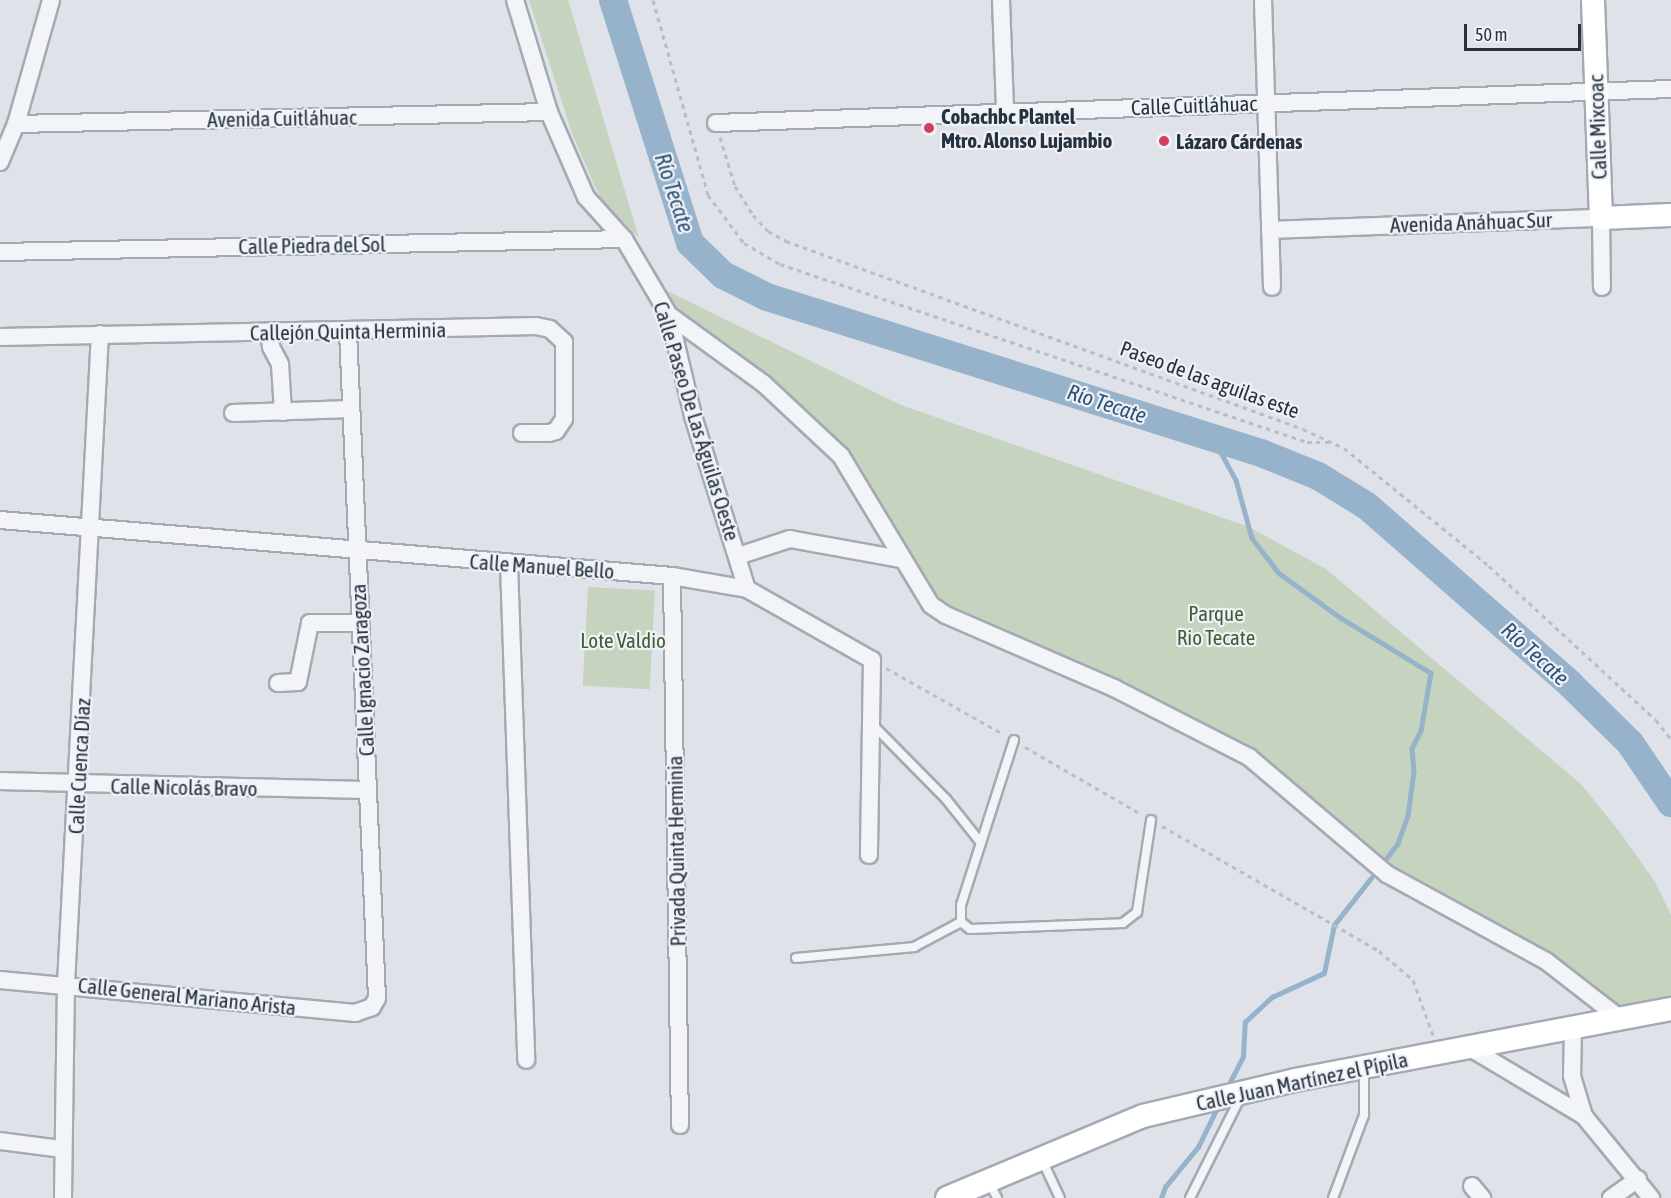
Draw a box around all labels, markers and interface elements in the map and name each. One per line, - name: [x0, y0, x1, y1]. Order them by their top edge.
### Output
- scale bar: [1467, 12, 1584, 50]
- text: 50 m: [1475, 24, 1507, 45]
- street label: Calle Mixcoac: [1583, 74, 1611, 180]
- street label: Calle Cuitláhuac: [1130, 90, 1258, 120]
- place label: Cobachbc Plantel Mtro. Alonso Lujambio: [941, 103, 1112, 153]
- street label: Avenida Cuitláhuac: [207, 104, 357, 132]
- marker: Cobachbc Plantel Mtro. Alonso Lujambio: [922, 121, 936, 135]
- place label: Lázaro Cárdenas: [1176, 128, 1302, 154]
- marker: Lázaro Cárdenas: [1157, 134, 1171, 148]
- water label: Río Tecate: [649, 150, 699, 236]
- street label: Avenida Anáhuac Sur: [1390, 207, 1552, 237]
- street label: Calle Piedra del Sol: [238, 231, 386, 259]
- street label: Calle Paseo De Las Águilas Oeste: [649, 298, 745, 544]
- street label: Callejón Quinta Herminia: [250, 317, 446, 345]
- street label: Paseo de las aguilas este: [1117, 335, 1303, 423]
- water label: Río Tecate: [1064, 379, 1150, 429]
- street label: Calle Manuel Bello: [469, 548, 615, 584]
- street label: Calle Ignacio Zaragoza: [345, 583, 379, 757]
- park label: Parque Rio Tecate: [1177, 600, 1255, 650]
- water label: Río Tecate: [1496, 617, 1574, 691]
- park label: Lote Valdio: [580, 627, 666, 653]
- street label: Calle Cuenca Díaz: [63, 697, 95, 835]
- street label: Privada Quinta Herminia: [662, 755, 690, 947]
- street label: Calle Nicolás Bravo: [110, 773, 258, 801]
- street label: Calle General Mariano Arista: [77, 972, 297, 1020]
- street label: Calle Juan Martínez el Pípila: [1194, 1046, 1410, 1116]

